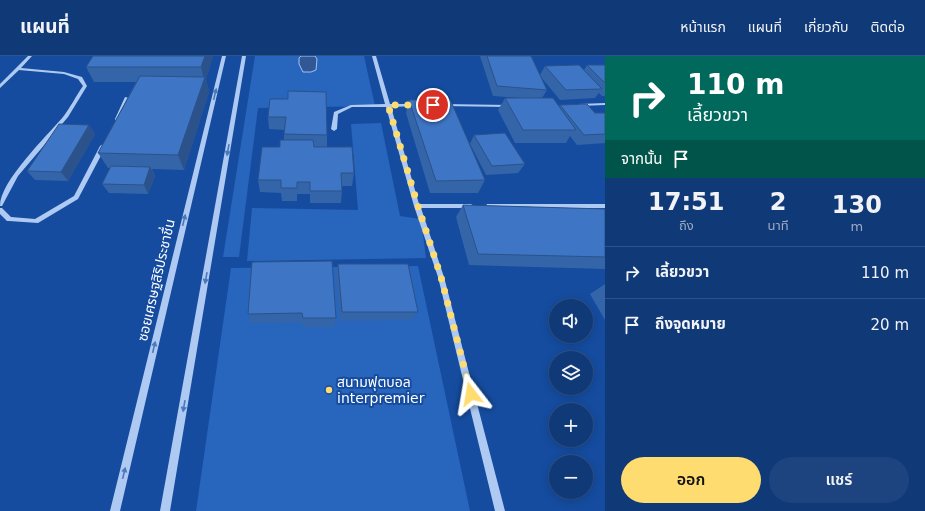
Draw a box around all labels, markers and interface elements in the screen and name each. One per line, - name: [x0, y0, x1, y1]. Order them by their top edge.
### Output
- text: แผนที่: [20, 15, 70, 37]
- text: หน้าแรก: [680, 19, 726, 35]
- text: แผนที่: [748, 19, 782, 35]
- text: เกี่ยวกับ: [804, 19, 849, 35]
- text: ติดต่อ: [871, 19, 905, 35]
- text: 110 m: [687, 68, 784, 101]
- icon: right: [621, 72, 673, 124]
- one-way arrow: [212, 88, 218, 100]
- pin: [416, 88, 450, 122]
- icon: arrive: [422, 94, 444, 116]
- text: เลี้ยวขวา: [687, 104, 748, 125]
- one-way arrow: [225, 143, 231, 156]
- icon: arrive: [670, 148, 692, 170]
- text: จากนั้น: [621, 150, 662, 168]
- text: 17:51: [648, 188, 724, 216]
- text: 2: [770, 188, 787, 216]
- text: 130: [832, 191, 882, 219]
- one-way arrow: [182, 214, 188, 226]
- street label: ซอยเศรษฐสิริประชาชื่น: [132, 217, 178, 343]
- text: ถึง: [679, 218, 694, 233]
- text: นาที: [768, 218, 789, 233]
- text: m: [851, 219, 863, 234]
- icon: right: [621, 262, 643, 284]
- text: เลี้ยวขวา: [655, 263, 709, 281]
- text: 110 m: [861, 264, 909, 282]
- one-way arrow: [203, 272, 209, 284]
- map controls: [549, 299, 593, 499]
- button: sound: [549, 299, 593, 343]
- icon: arrive: [621, 314, 643, 336]
- text: ถึงจุดหมาย: [655, 315, 726, 333]
- text: 20 m: [871, 316, 909, 334]
- one-way arrow: [151, 340, 157, 352]
- button: layers: [549, 351, 593, 395]
- position arrow: [450, 373, 492, 415]
- place label: สนามฟุตบอล interpremier: [337, 374, 425, 406]
- marker: สนามฟุตบอล interpremier: [324, 385, 334, 395]
- one-way arrow: [180, 400, 186, 412]
- button: +: [549, 403, 593, 447]
- button: −: [549, 455, 593, 499]
- button: ออก: [621, 457, 761, 503]
- button: แชร์: [769, 457, 909, 503]
- one-way arrow: [121, 467, 127, 479]

